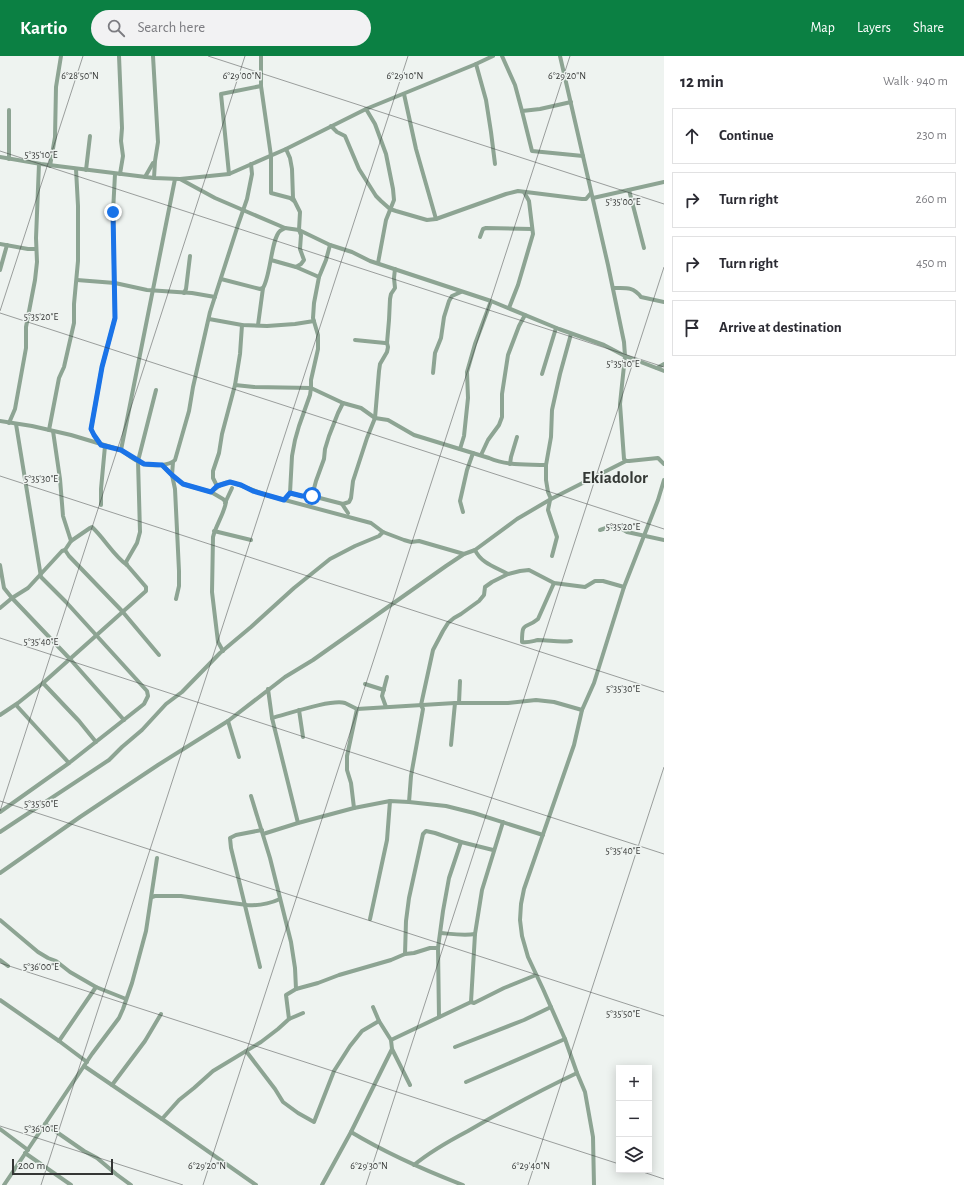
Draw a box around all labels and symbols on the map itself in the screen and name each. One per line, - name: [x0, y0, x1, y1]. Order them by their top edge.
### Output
- text: 6°28'50"N: [61, 71, 99, 81]
- text: 6°29'00"N: [223, 71, 261, 81]
- text: 6°29'10"N: [387, 71, 423, 81]
- text: 6°29'20"N: [548, 71, 586, 81]
- text: 5°35'10"E: [24, 150, 58, 160]
- text: 5°35'00"E: [605, 197, 641, 207]
- route end: [104, 203, 122, 221]
- text: 5°35'20"E: [24, 312, 58, 322]
- text: 5°35'10"E: [606, 359, 640, 369]
- district label: Ekiadolor: [582, 469, 648, 486]
- text: 5°35'30"E: [24, 474, 58, 484]
- route start: [303, 487, 321, 505]
- text: 5°35'20"E: [606, 522, 640, 532]
- text: 5°35'40"E: [24, 637, 59, 647]
- text: 5°35'30"E: [606, 684, 640, 694]
- text: 5°35'50"E: [24, 799, 58, 809]
- text: 5°35'40"E: [606, 846, 641, 856]
- text: 5°36'00"E: [23, 962, 59, 972]
- text: 5°35'50"E: [606, 1009, 640, 1019]
- text: 5°36'10"E: [24, 1124, 58, 1134]
- scale bar: [12, 1157, 113, 1176]
- text: 6°29'20"N: [188, 1161, 226, 1171]
- text: 6°29'30"N: [350, 1161, 388, 1171]
- text: 6°29'40"N: [512, 1161, 550, 1171]

